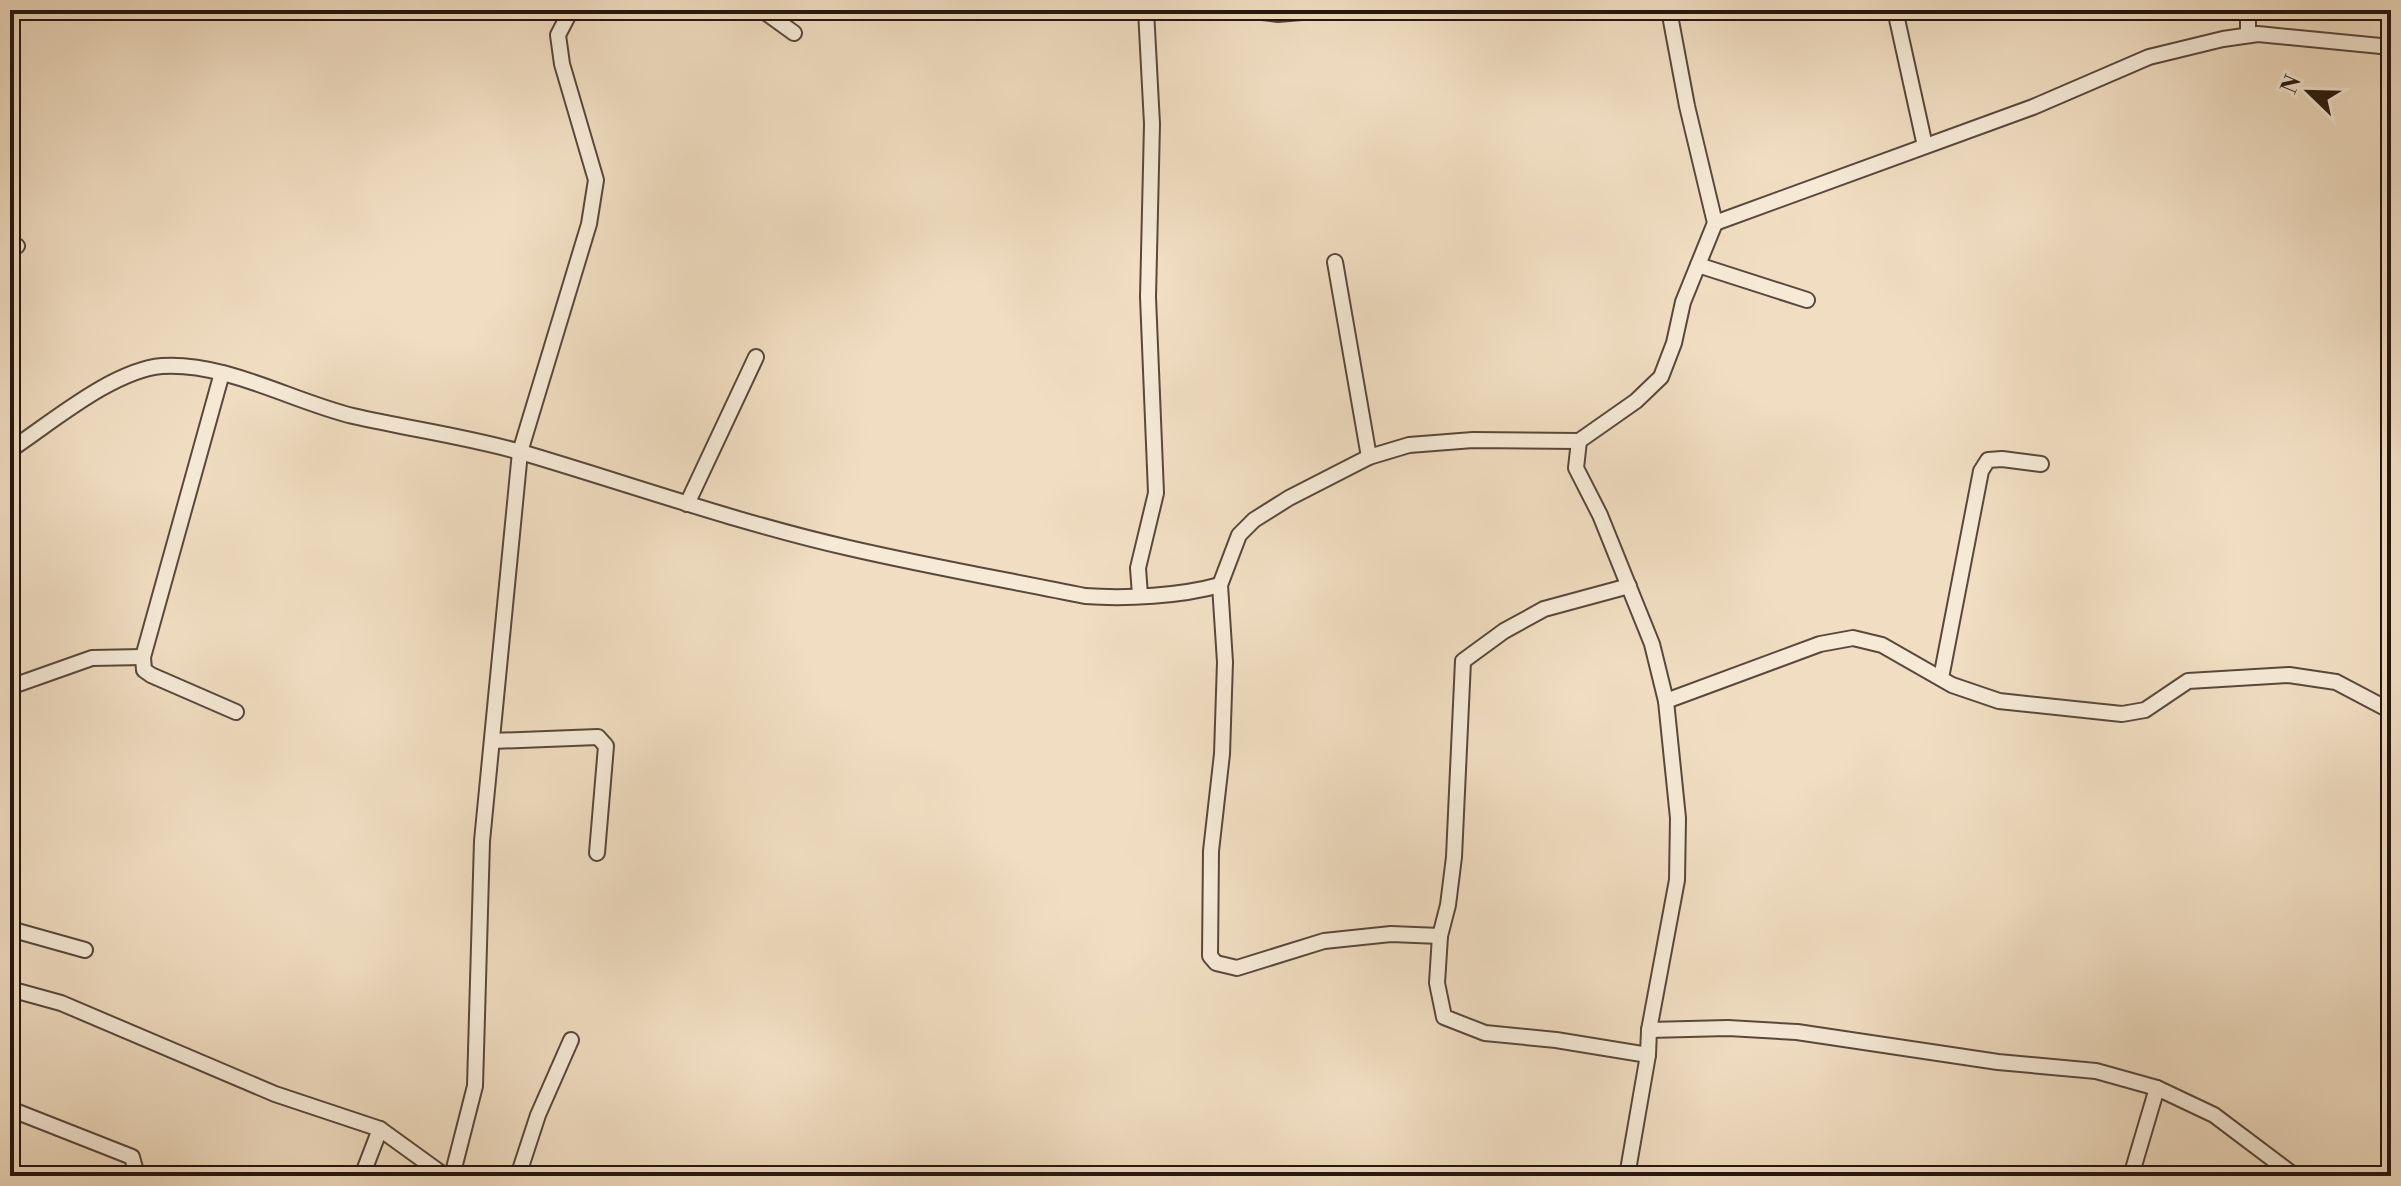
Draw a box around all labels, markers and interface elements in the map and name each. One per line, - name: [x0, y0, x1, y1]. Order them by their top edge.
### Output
- north arrow: [2269, 52, 2349, 132]
- text: N: [2276, 71, 2308, 98]

